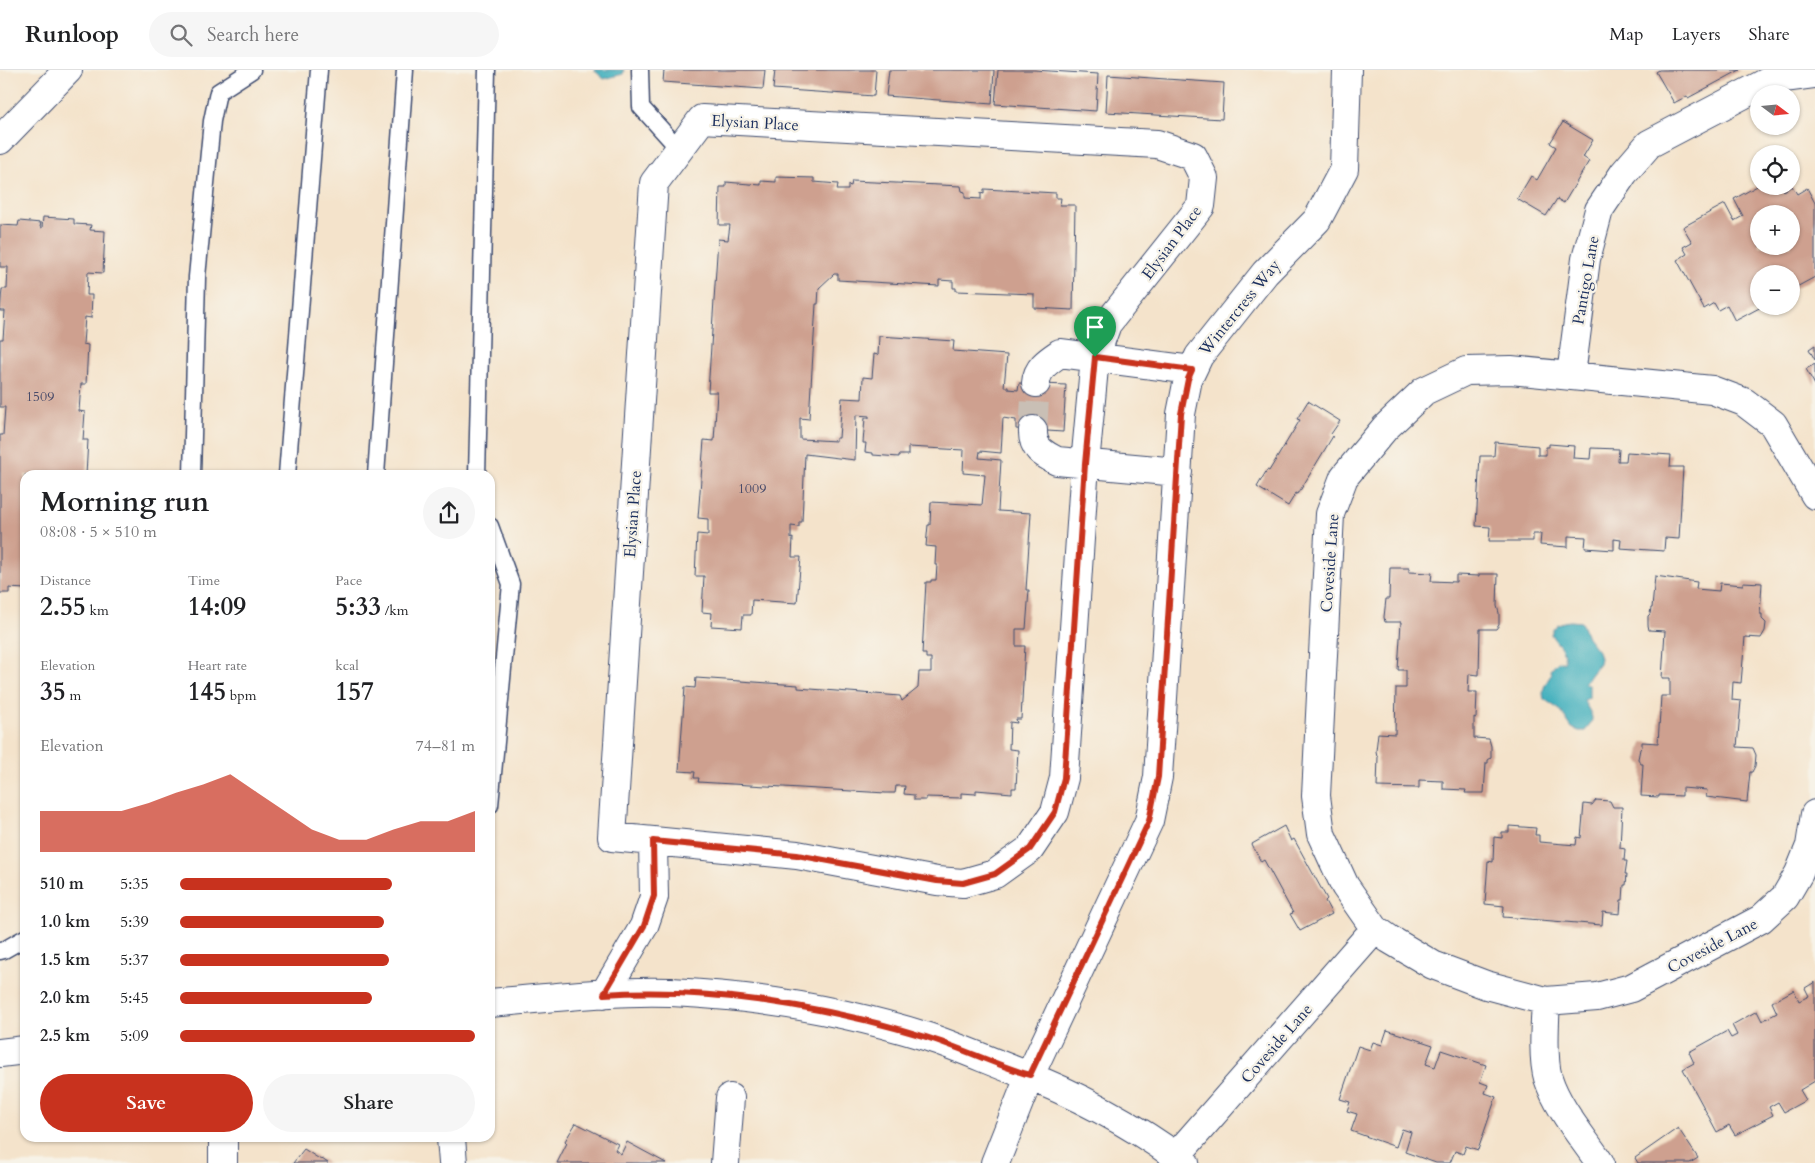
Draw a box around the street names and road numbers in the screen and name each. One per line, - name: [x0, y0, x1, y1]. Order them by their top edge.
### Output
- street label: Elysian Place: [711, 110, 799, 136]
- street label: Elysian Place: [1137, 201, 1207, 284]
- street label: Pantigo Lane: [1567, 234, 1605, 326]
- street label: Wintercress Way: [1194, 254, 1286, 361]
- street label: Elysian Place: [619, 470, 647, 559]
- street label: Coveside Lane: [1316, 513, 1344, 613]
- street label: Coveside Lane: [1664, 913, 1761, 979]
- street label: Coveside Lane: [1236, 999, 1318, 1088]

